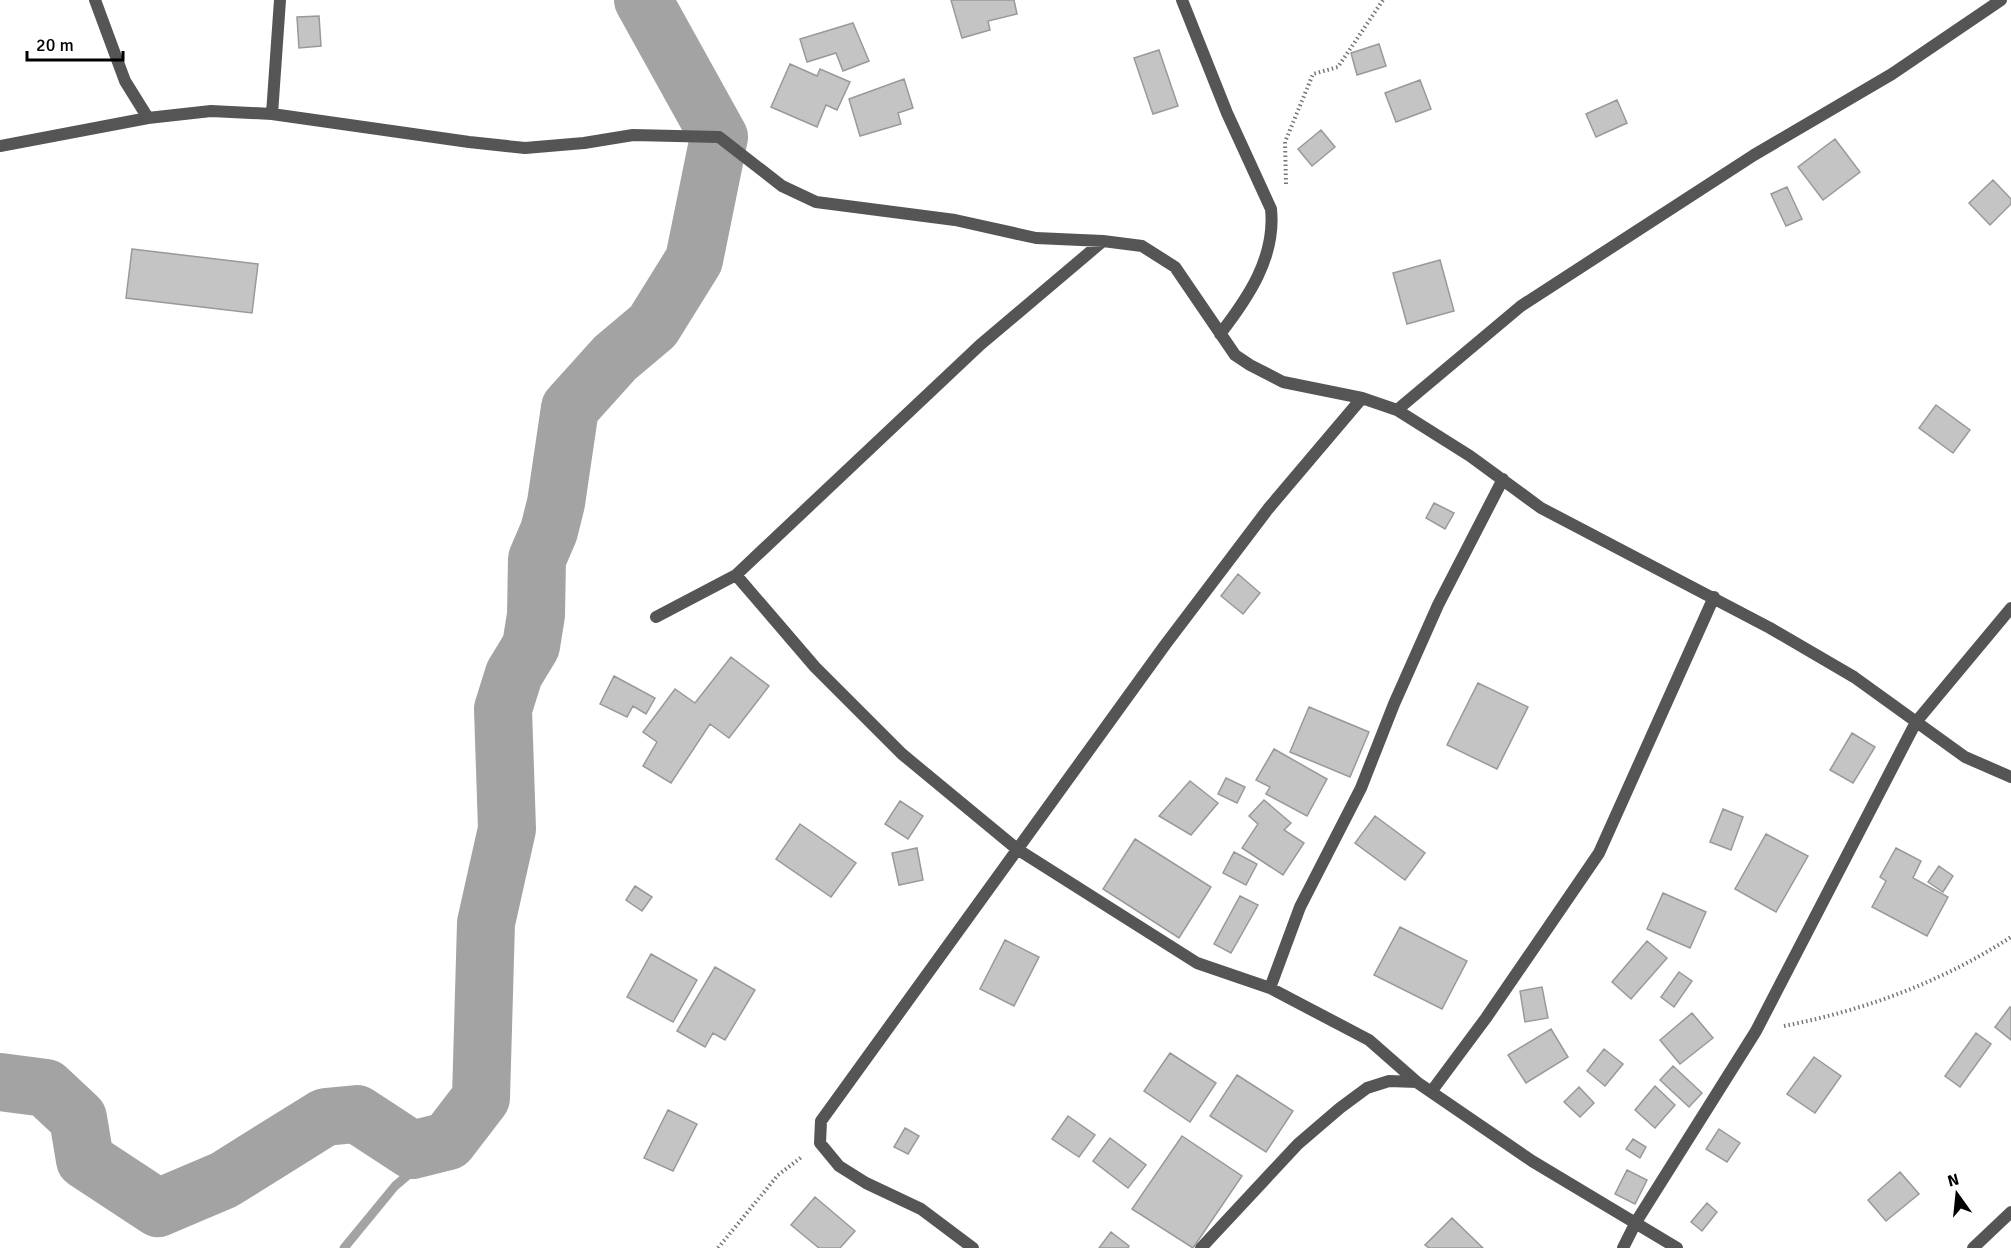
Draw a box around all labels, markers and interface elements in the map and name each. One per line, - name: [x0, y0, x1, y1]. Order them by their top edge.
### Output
- scale bar: [27, 24, 123, 62]
- text: 20 m: [36, 34, 74, 56]
- north arrow: [1927, 1164, 1987, 1224]
- text: N: [1945, 1169, 1961, 1192]

